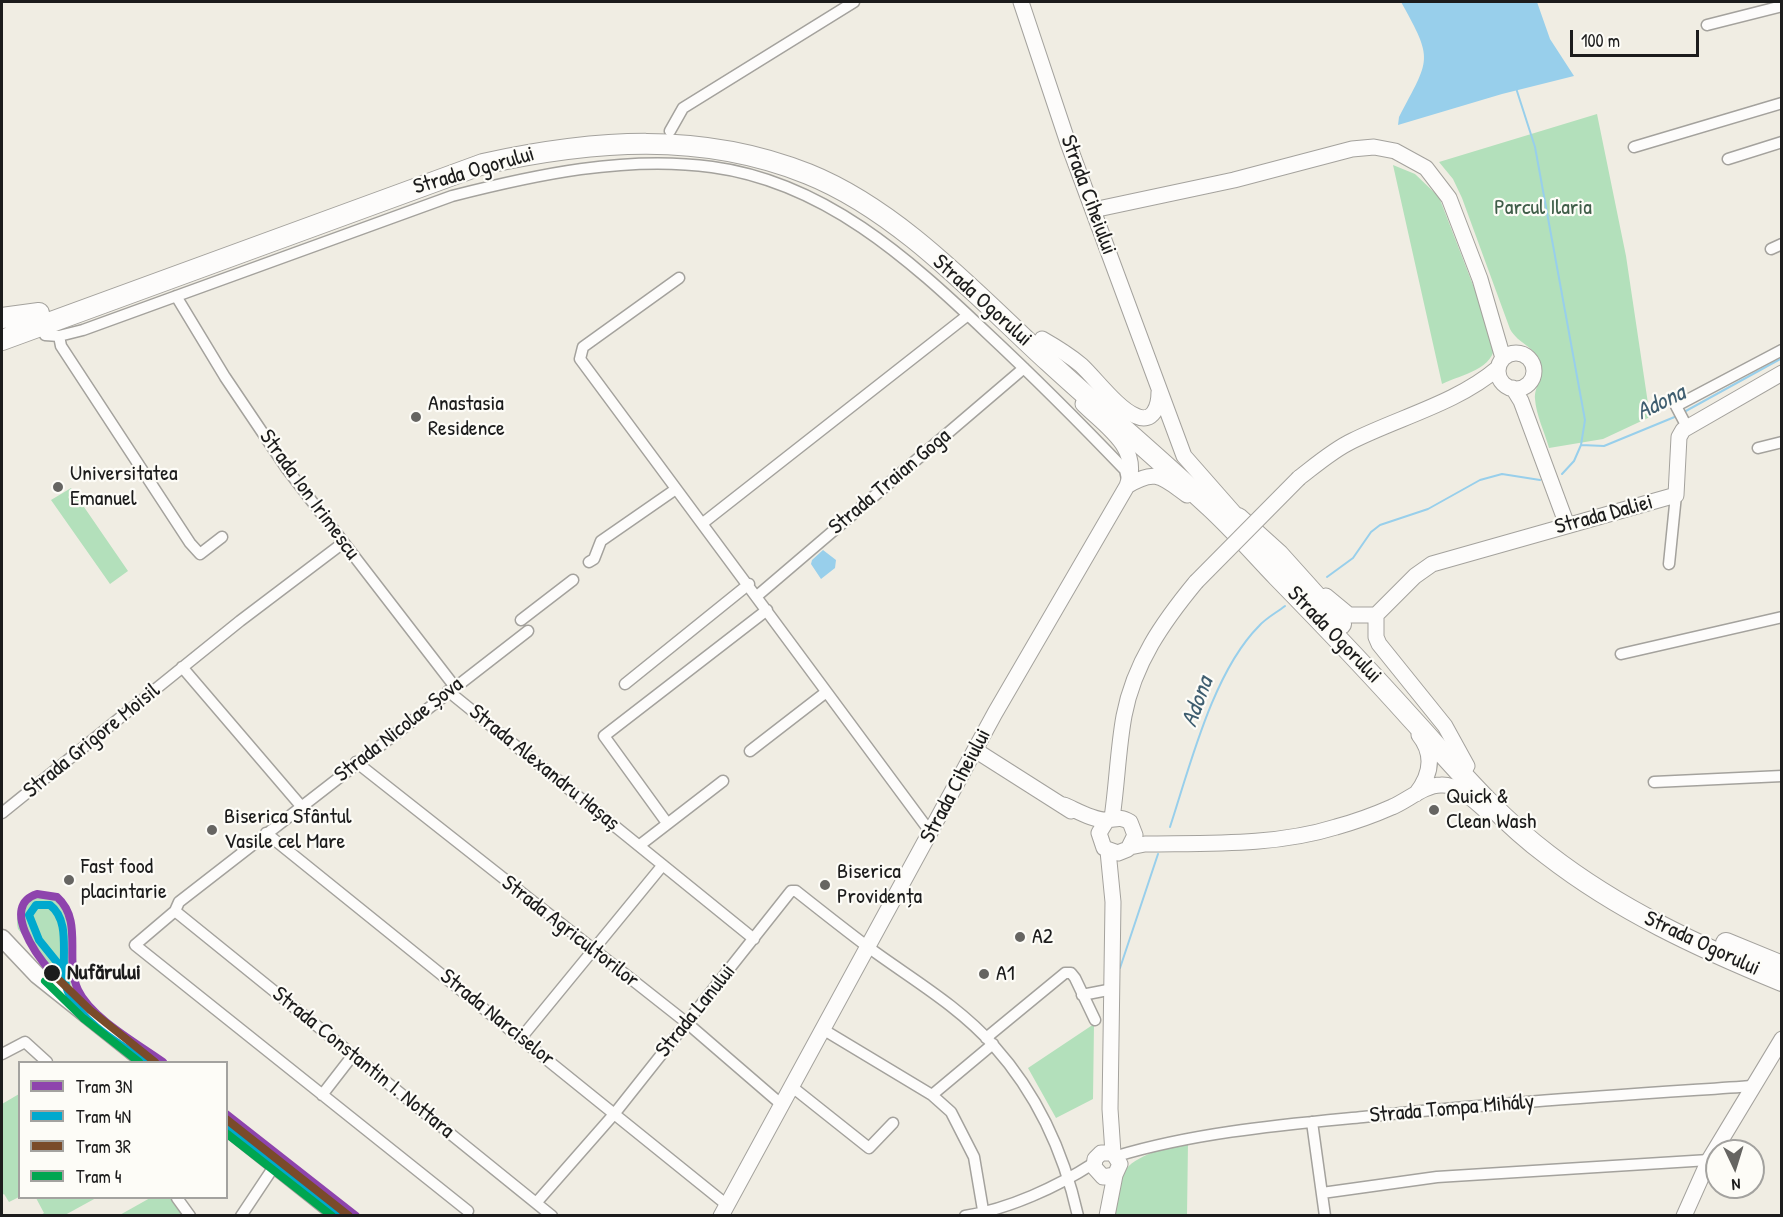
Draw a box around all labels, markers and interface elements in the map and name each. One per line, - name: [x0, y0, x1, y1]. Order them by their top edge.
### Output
- scale bar: [1573, 18, 1702, 56]
- text: 100 m: [1581, 28, 1620, 53]
- street label: Strada Ciheiului: [1054, 132, 1122, 258]
- street label: Strada Ogorului: [410, 141, 538, 201]
- park label: Parcul Ilaria: [1494, 195, 1592, 221]
- street label: Strada Ogorului: [927, 249, 1037, 353]
- water label: Adona: [1632, 379, 1690, 427]
- place label: Anastasia Residence: [428, 391, 505, 442]
- marker: Anastasia Residence: [409, 410, 423, 424]
- street label: Strada Traian Goga: [824, 423, 956, 541]
- street label: Strada Ion Irimescu: [253, 425, 365, 565]
- place label: Universitatea Emanuel: [70, 461, 178, 512]
- marker: Universitatea Emanuel: [51, 480, 65, 494]
- street label: Strada Daliei: [1552, 489, 1656, 541]
- street label: Strada Ogorului: [1281, 581, 1387, 689]
- street label: Strada Nicolae Șova: [330, 672, 468, 788]
- water label: Adona: [1176, 673, 1220, 731]
- street label: Strada Grigore Moisil: [18, 678, 166, 804]
- street label: Strada Alexandru Hașaș: [463, 699, 625, 837]
- street label: Strada Ciheiului: [915, 724, 997, 848]
- place label: Quick & Clean Wash: [1446, 784, 1536, 836]
- marker: Quick & Clean Wash: [1427, 803, 1441, 817]
- place label: Biserica Sfântul Vasile cel Mare: [224, 804, 352, 855]
- marker: Biserica Sfântul Vasile cel Mare: [205, 823, 219, 837]
- place label: Fast food placintarie: [81, 854, 167, 906]
- place label: Biserica Providența: [837, 859, 922, 910]
- street label: Strada Agricultorilor: [496, 870, 644, 994]
- marker: Fast food placintarie: [62, 873, 76, 887]
- marker: Biserica Providența: [818, 878, 832, 892]
- street label: Strada Ogorului: [1640, 906, 1764, 982]
- place label: A2: [1032, 924, 1053, 950]
- marker: A2: [1013, 930, 1027, 944]
- street label: Strada Lanului: [650, 959, 742, 1063]
- place label: Nufărului: [67, 960, 141, 986]
- place label: A1: [996, 961, 1015, 987]
- marker: Nufărului: [42, 963, 62, 983]
- street label: Strada Narciselor: [434, 964, 560, 1072]
- marker: A1: [977, 967, 991, 981]
- street label: Strada Constantin I. Nottara: [267, 982, 459, 1144]
- legend: [18, 1061, 228, 1199]
- text: Tram 3N: [76, 1074, 132, 1099]
- street label: Strada Tompa Mihály: [1369, 1089, 1535, 1129]
- text: Tram 4N: [76, 1104, 131, 1129]
- text: Tram 3R: [76, 1134, 131, 1159]
- north arrow: [1705, 1139, 1765, 1199]
- text: Tram 4: [76, 1164, 122, 1189]
- text: N: [1731, 1174, 1741, 1196]

